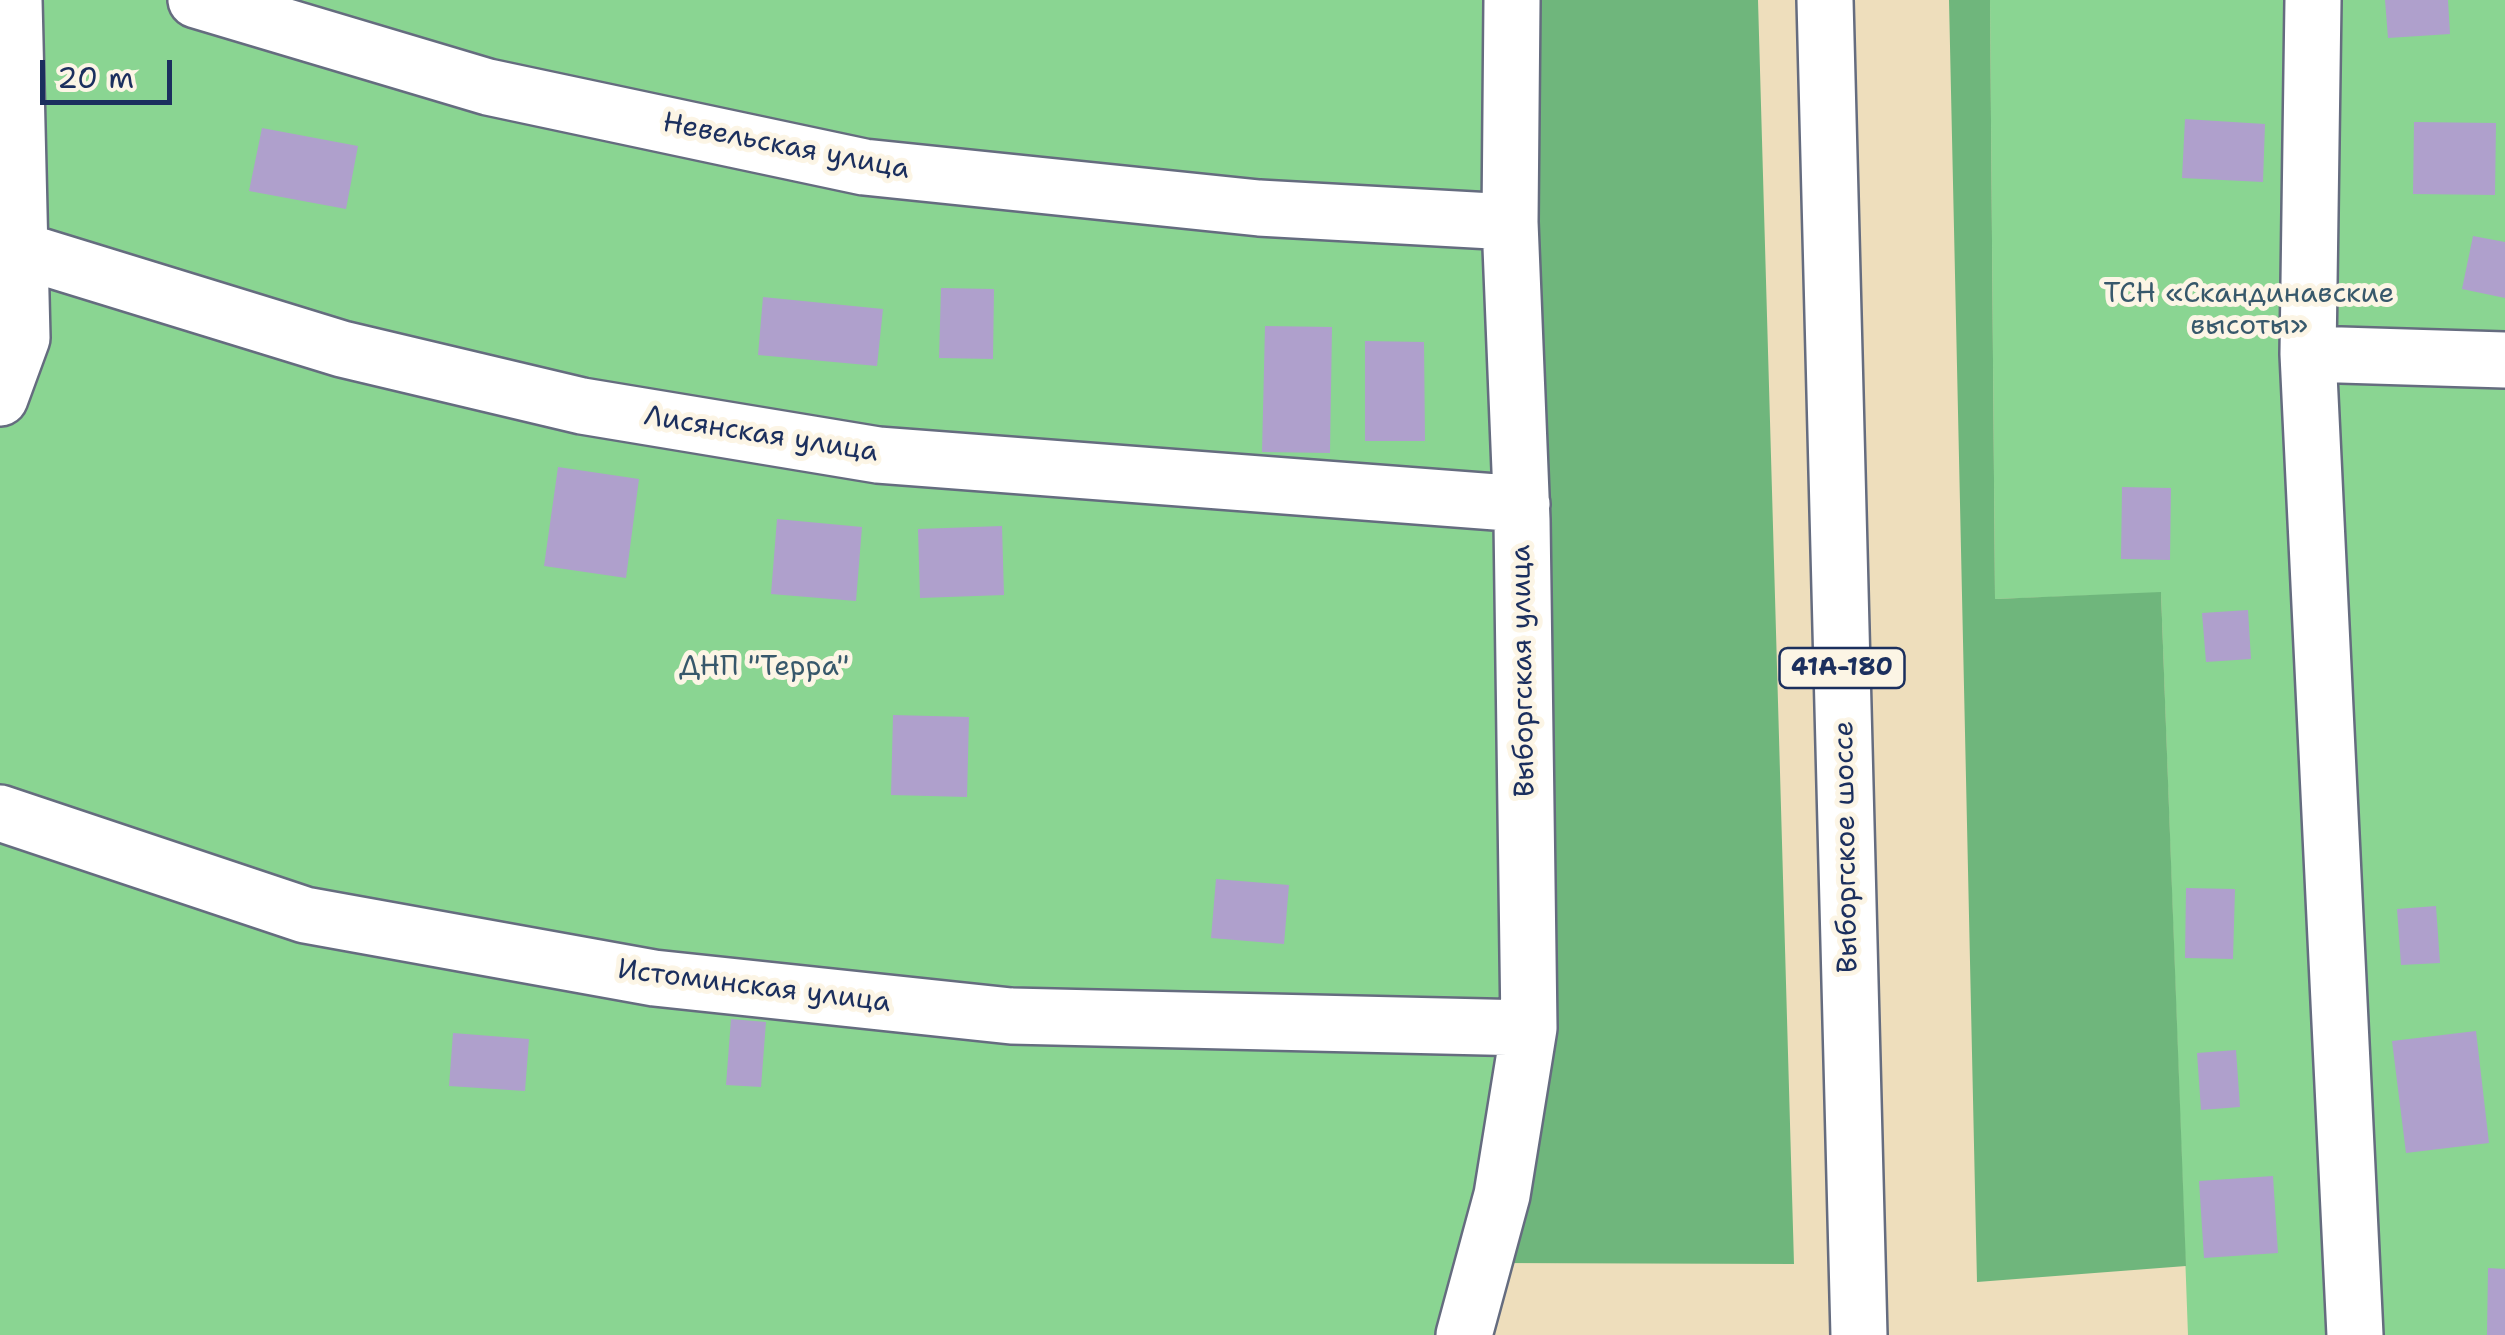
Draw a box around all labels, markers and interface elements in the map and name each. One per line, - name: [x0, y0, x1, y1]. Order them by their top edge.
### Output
- scale bar: [45, 40, 178, 102]
- text: 20 m: [57, 57, 134, 98]
- street label: Невельская улица: [660, 107, 912, 187]
- park label: ТСН «Скандинавские высоты»: [2104, 278, 2394, 344]
- street label: Лисянская улица: [642, 400, 880, 470]
- street label: Выборгская улица: [1505, 544, 1543, 798]
- road number: 41А-180: [1780, 648, 1904, 688]
- park label: ДНП "Терра": [679, 651, 849, 685]
- street label: Выборгское шоссе: [1828, 721, 1866, 973]
- street label: Истоминская улица: [616, 954, 892, 1020]

